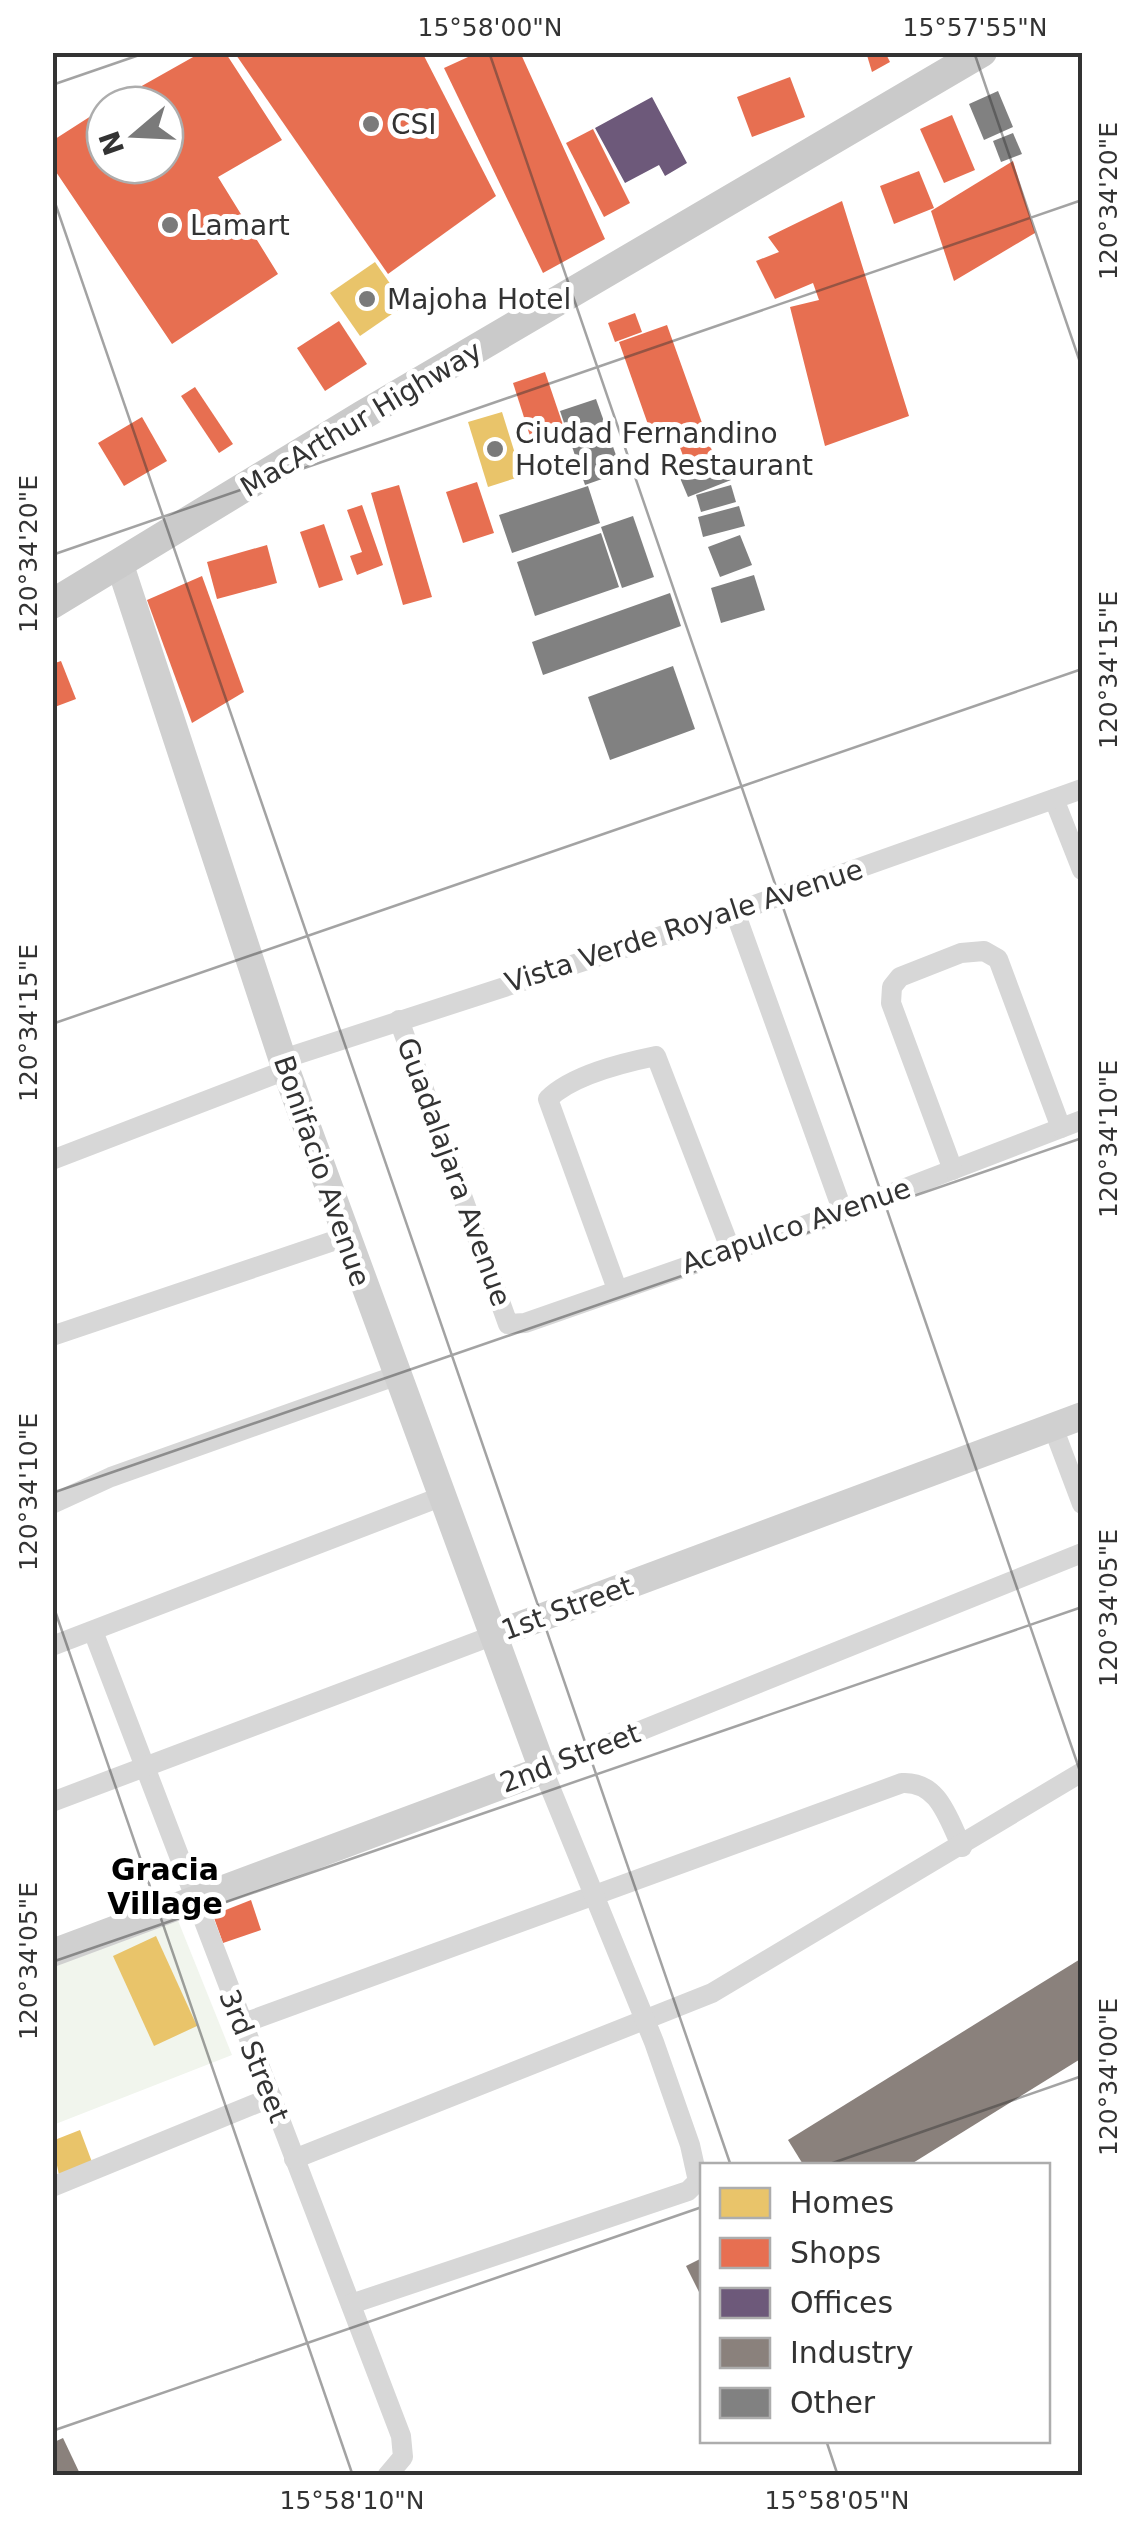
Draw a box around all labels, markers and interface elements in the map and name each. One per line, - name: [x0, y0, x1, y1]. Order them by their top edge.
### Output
- text: 15°58'00"N: [417, 13, 563, 42]
- text: 15°57'55"N: [902, 13, 1048, 42]
- north arrow: [85, 85, 185, 185]
- place label: CSI: [391, 108, 437, 141]
- marker: CSI: [360, 113, 382, 135]
- text: 120°34'20"E: [1094, 122, 1123, 280]
- text: N: [92, 127, 131, 159]
- place label: Lamart: [190, 209, 290, 242]
- marker: Lamart: [159, 214, 181, 236]
- place label: Majoha Hotel: [387, 283, 571, 316]
- marker: Majoha Hotel: [356, 288, 378, 310]
- street label: MacArthur Highway: [235, 334, 487, 504]
- place label: Ciudad Fernandino Hotel and Restaurant: [515, 417, 813, 482]
- marker: Ciudad Fernandino Hotel and Restaurant: [484, 438, 506, 460]
- text: 120°34'20"E: [14, 475, 43, 633]
- text: 120°34'15"E: [1094, 591, 1123, 749]
- street label: Vista Verde Royale Avenue: [501, 853, 867, 999]
- text: 120°34'15"E: [14, 944, 43, 1102]
- street label: Guadalajara Avenue: [390, 1033, 518, 1311]
- street label: Bonifacio Avenue: [267, 1051, 377, 1291]
- text: 120°34'10"E: [1094, 1060, 1123, 1218]
- street label: Acapulco Avenue: [677, 1171, 915, 1281]
- text: 120°34'10"E: [14, 1413, 43, 1571]
- text: 120°34'05"E: [1094, 1529, 1123, 1687]
- street label: 1st Street: [497, 1569, 637, 1647]
- street label: 2nd Street: [495, 1716, 645, 1800]
- district label: Gracia Village: [107, 1852, 223, 1921]
- text: 120°34'05"E: [14, 1882, 43, 2040]
- street label: 3rd Street: [212, 1985, 296, 2127]
- text: 120°34'00"E: [1094, 1998, 1123, 2156]
- legend: [700, 2163, 1050, 2443]
- text: Homes: [790, 2185, 894, 2220]
- text: Shops: [790, 2235, 881, 2270]
- text: Offices: [790, 2285, 893, 2320]
- text: Industry: [790, 2335, 913, 2370]
- text: Other: [790, 2385, 876, 2420]
- text: 15°58'10"N: [279, 2486, 425, 2515]
- text: 15°58'05"N: [764, 2486, 910, 2515]

